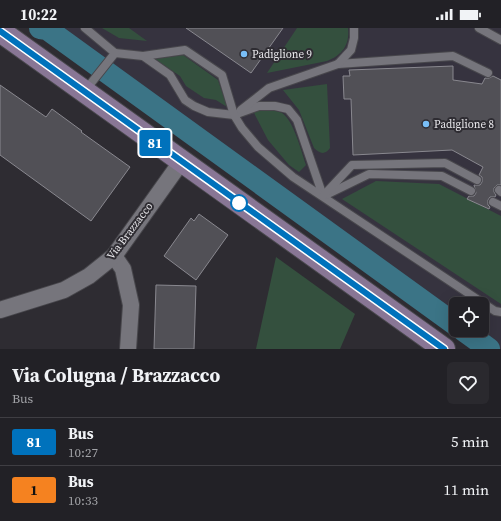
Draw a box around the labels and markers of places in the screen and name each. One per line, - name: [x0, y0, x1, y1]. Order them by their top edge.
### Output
- place label: Padiglione 9: [252, 47, 312, 62]
- marker: Padiglione 9: [239, 49, 249, 59]
- place label: Padiglione 8: [434, 117, 494, 132]
- marker: Padiglione 8: [421, 119, 431, 129]
- unlabelled marker: [230, 194, 248, 212]

